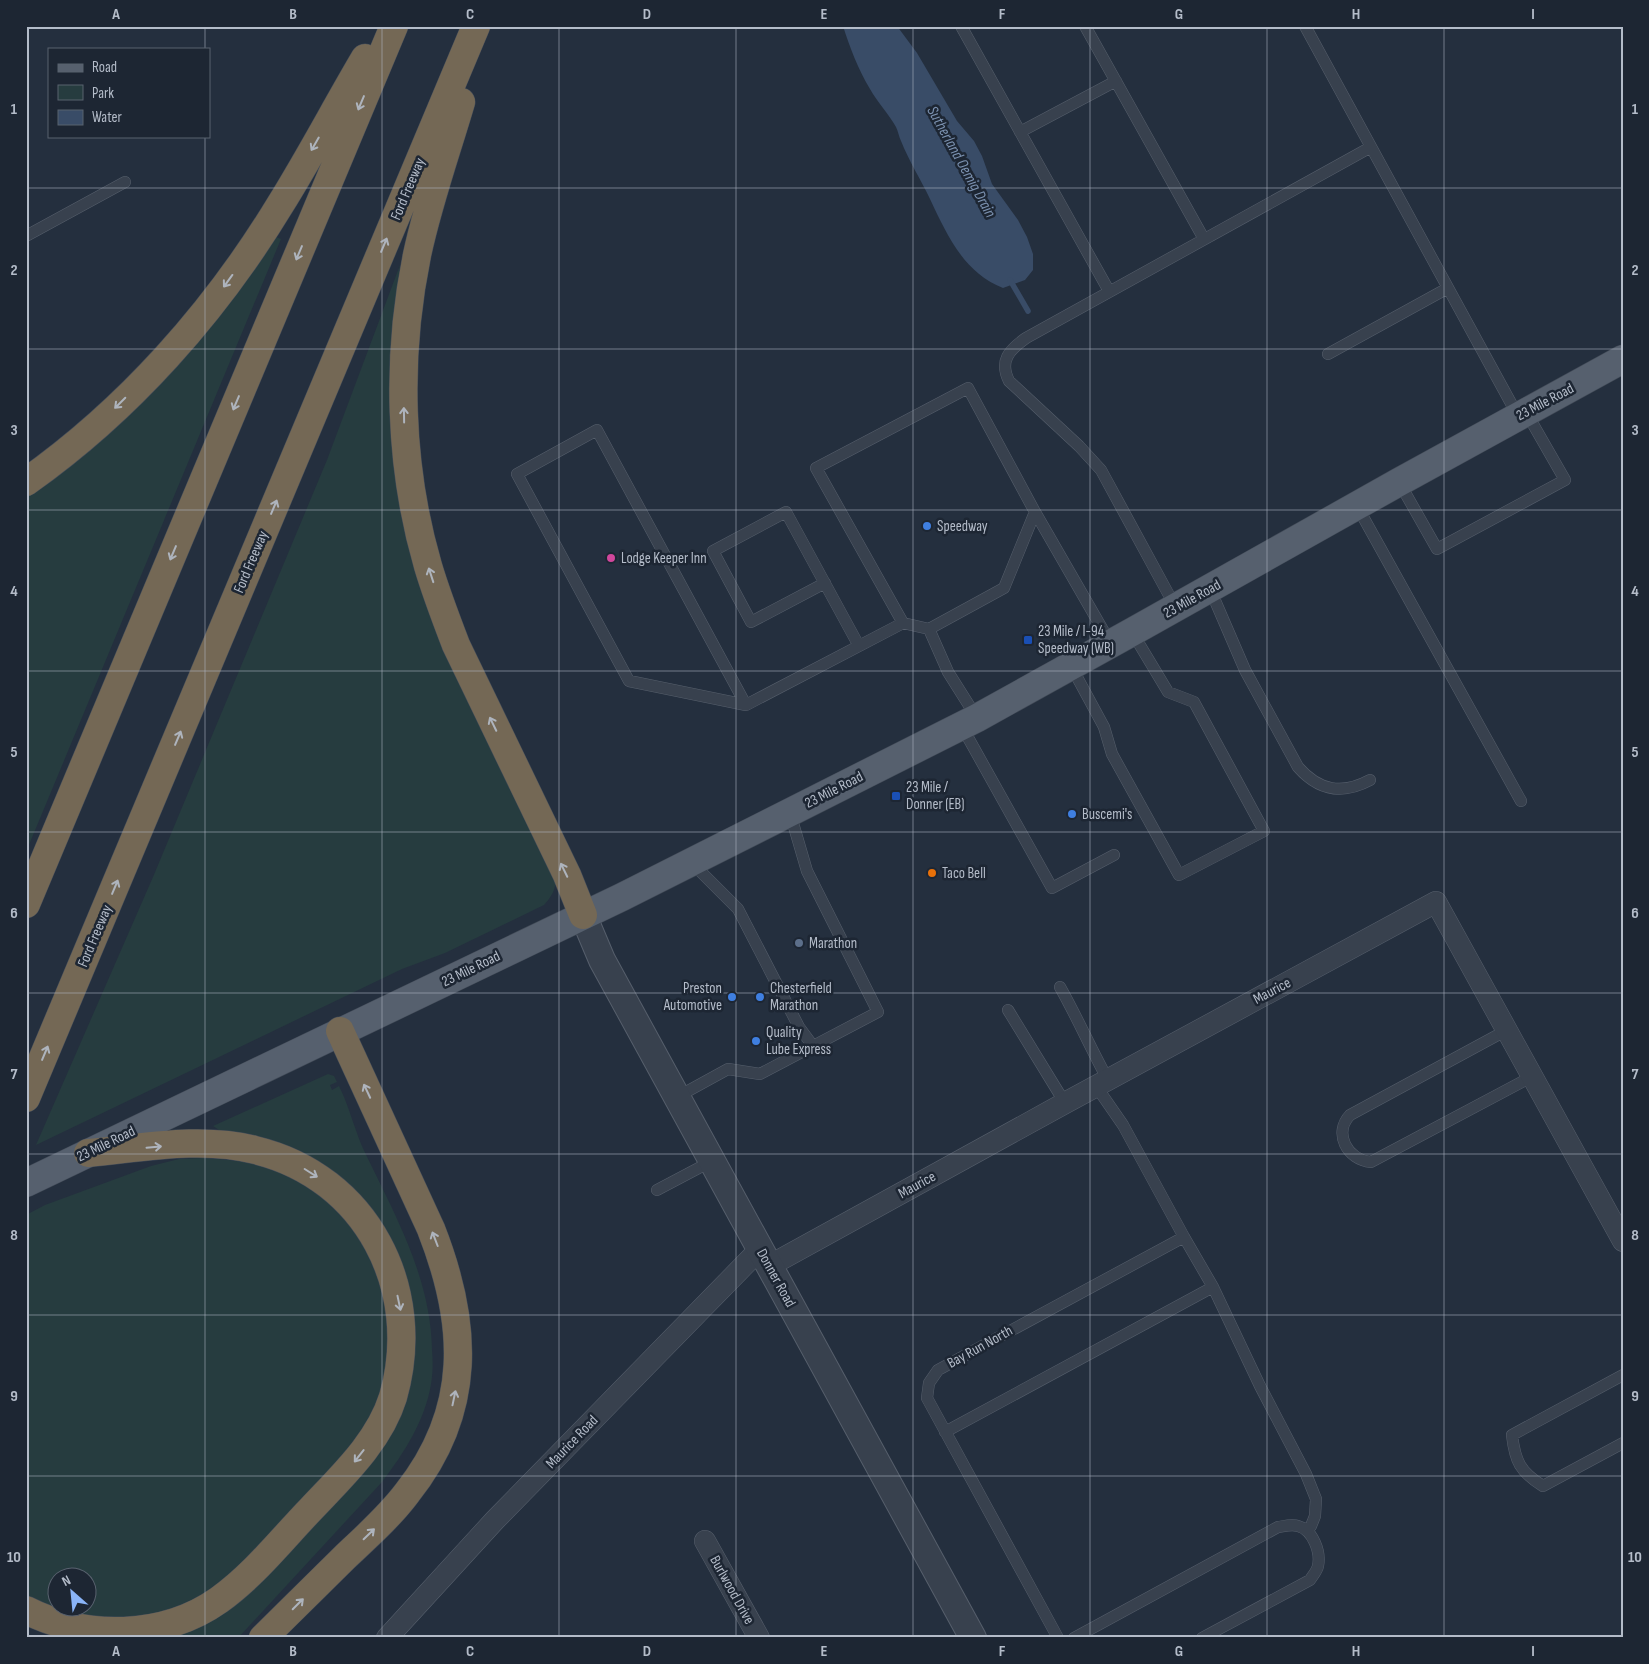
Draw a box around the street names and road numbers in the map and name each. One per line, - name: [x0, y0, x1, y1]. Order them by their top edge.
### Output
- street label: Ford Freeway: [386, 155, 430, 223]
- street label: 23 Mile Road: [1513, 379, 1577, 425]
- street label: Ford Freeway: [229, 528, 273, 596]
- street label: 23 Mile Road: [1160, 575, 1224, 623]
- street label: 23 Mile Road: [802, 767, 866, 813]
- street label: Ford Freeway: [73, 902, 117, 970]
- street label: 23 Mile Road: [439, 947, 503, 991]
- street label: Maurice: [1250, 973, 1294, 1009]
- street label: 23 Mile Road: [74, 1122, 138, 1166]
- street label: Maurice: [895, 1167, 939, 1203]
- street label: Donner Road: [752, 1245, 800, 1311]
- street label: Bay Run North: [944, 1321, 1016, 1373]
- street label: Maurice Road: [542, 1411, 602, 1473]
- street label: Burlwood Drive: [705, 1552, 759, 1628]

